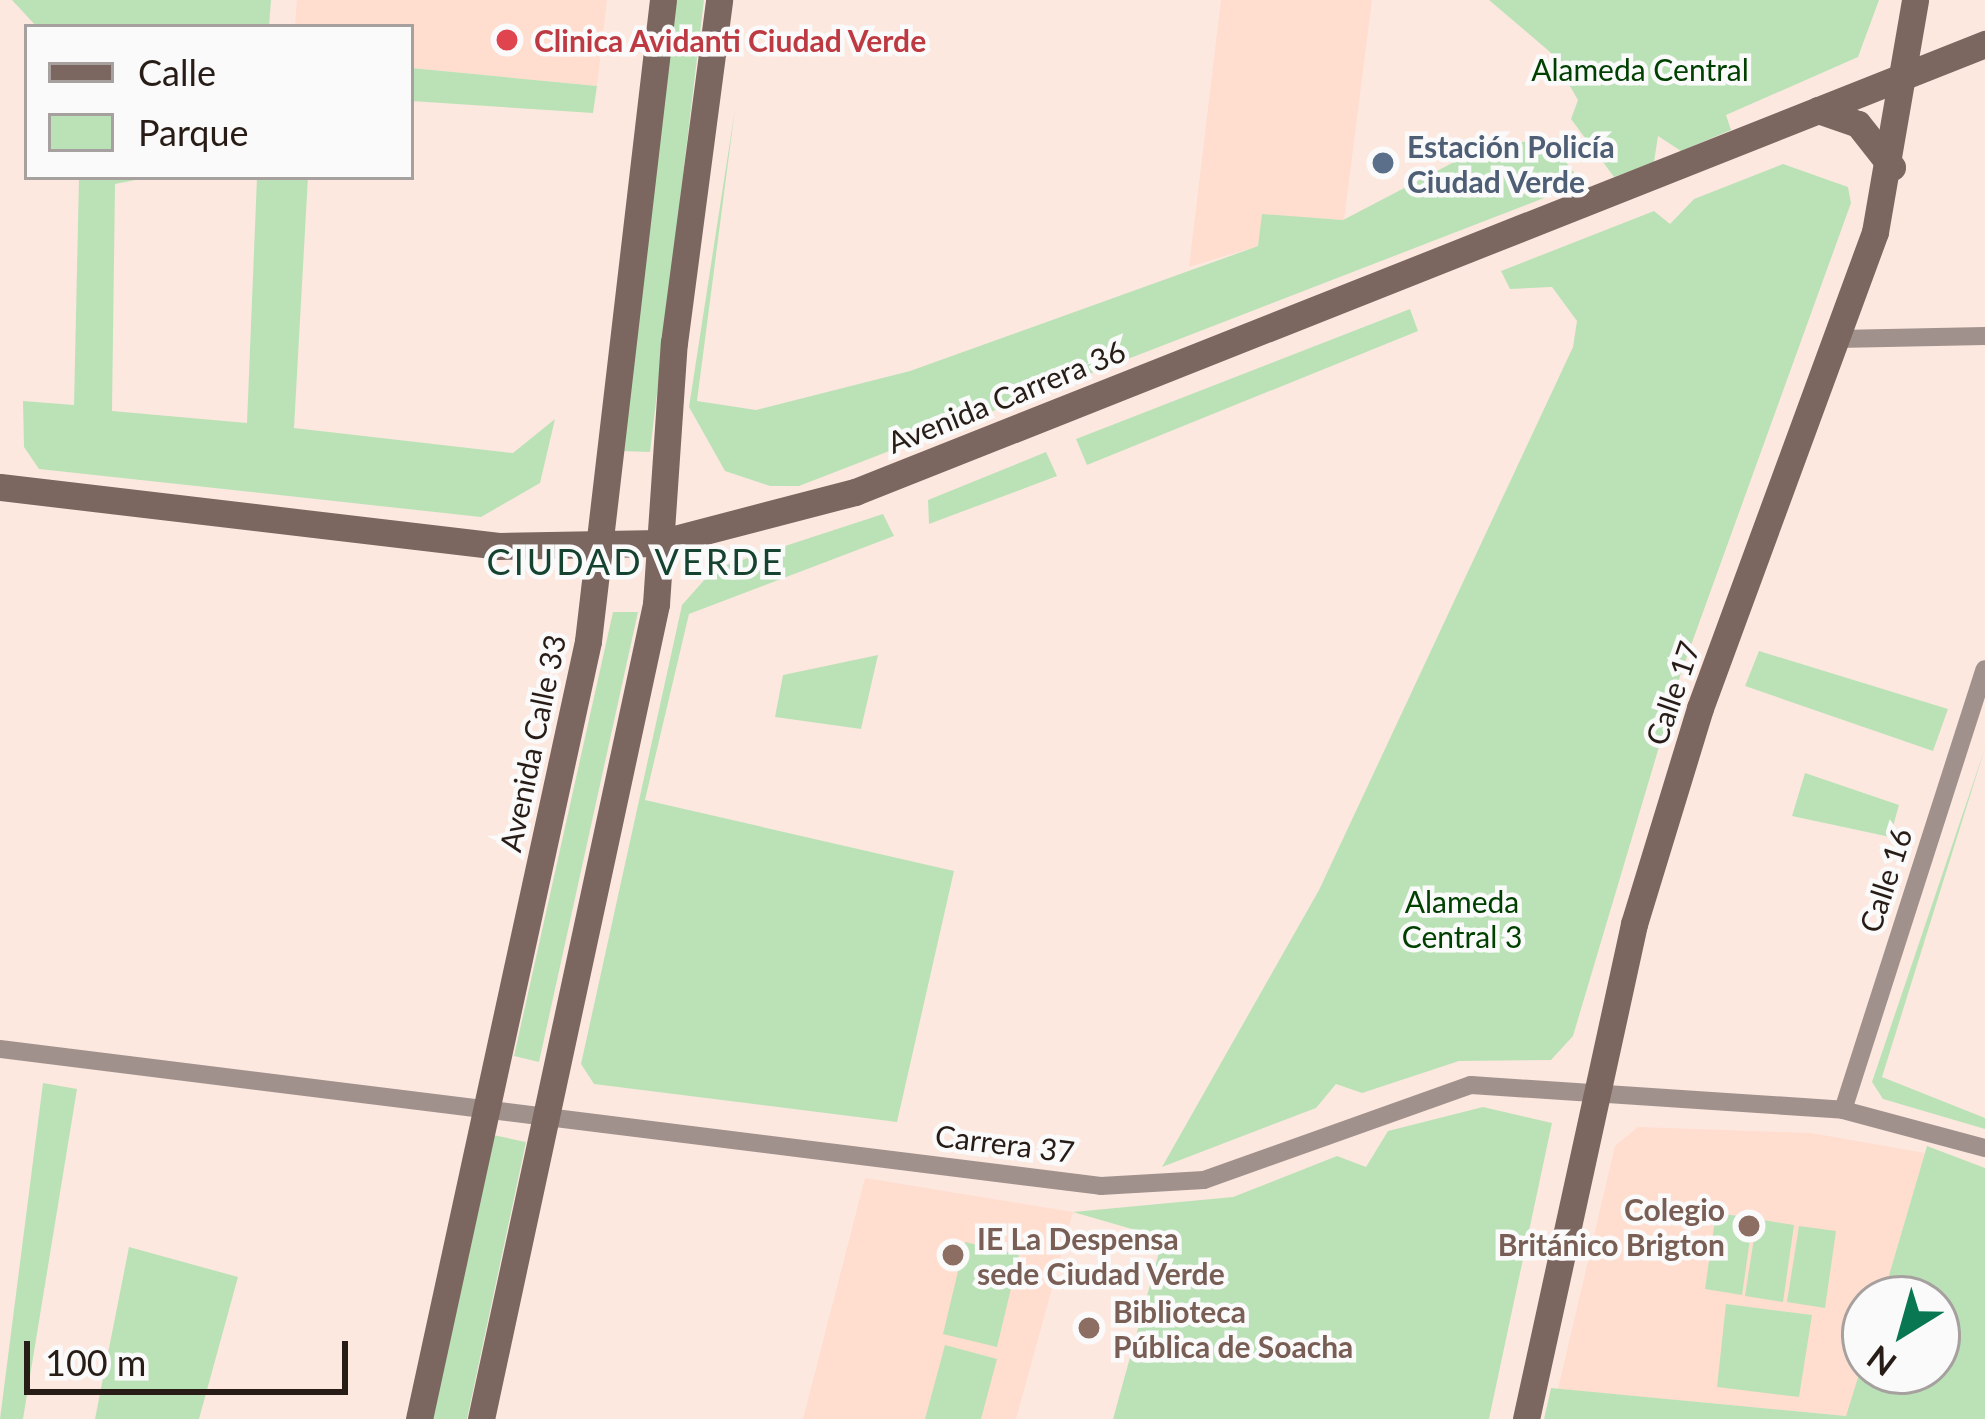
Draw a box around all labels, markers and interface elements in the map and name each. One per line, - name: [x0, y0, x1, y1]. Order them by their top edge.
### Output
- place label: Clinica Avidanti Ciudad Verde: [534, 22, 928, 58]
- legend: [24, 24, 414, 180]
- marker: Clinica Avidanti Ciudad Verde: [491, 24, 523, 56]
- text: Calle: [138, 50, 216, 94]
- park label: Alameda Central: [1531, 51, 1749, 87]
- text: Parque: [138, 110, 249, 154]
- place label: Estación Policía Ciudad Verde: [1407, 128, 1615, 198]
- marker: Estación Policía Ciudad Verde: [1370, 150, 1396, 176]
- street label: Avenida Carrera 36: [882, 332, 1130, 460]
- district label: CIUDAD VERDE: [486, 540, 786, 584]
- street label: Avenida Calle 33: [491, 631, 573, 855]
- street label: Calle 17: [1637, 636, 1707, 750]
- street label: Calle 16: [1851, 823, 1919, 937]
- park label: Alameda Central 3: [1402, 883, 1522, 954]
- street label: Carrera 37: [933, 1117, 1077, 1169]
- place label: Colegio Británico Brigton: [1498, 1191, 1725, 1262]
- marker: Colegio Británico Brigton: [1736, 1213, 1762, 1239]
- place label: IE La Despensa sede Ciudad Verde: [977, 1220, 1226, 1290]
- marker: IE La Despensa sede Ciudad Verde: [940, 1242, 966, 1268]
- north arrow: [1841, 1275, 1961, 1395]
- place label: Biblioteca Pública de Soacha: [1113, 1293, 1353, 1364]
- marker: Biblioteca Pública de Soacha: [1076, 1315, 1102, 1341]
- scale bar: [30, 1317, 354, 1391]
- text: N: [1859, 1338, 1903, 1385]
- text: 100 m: [45, 1340, 146, 1384]

